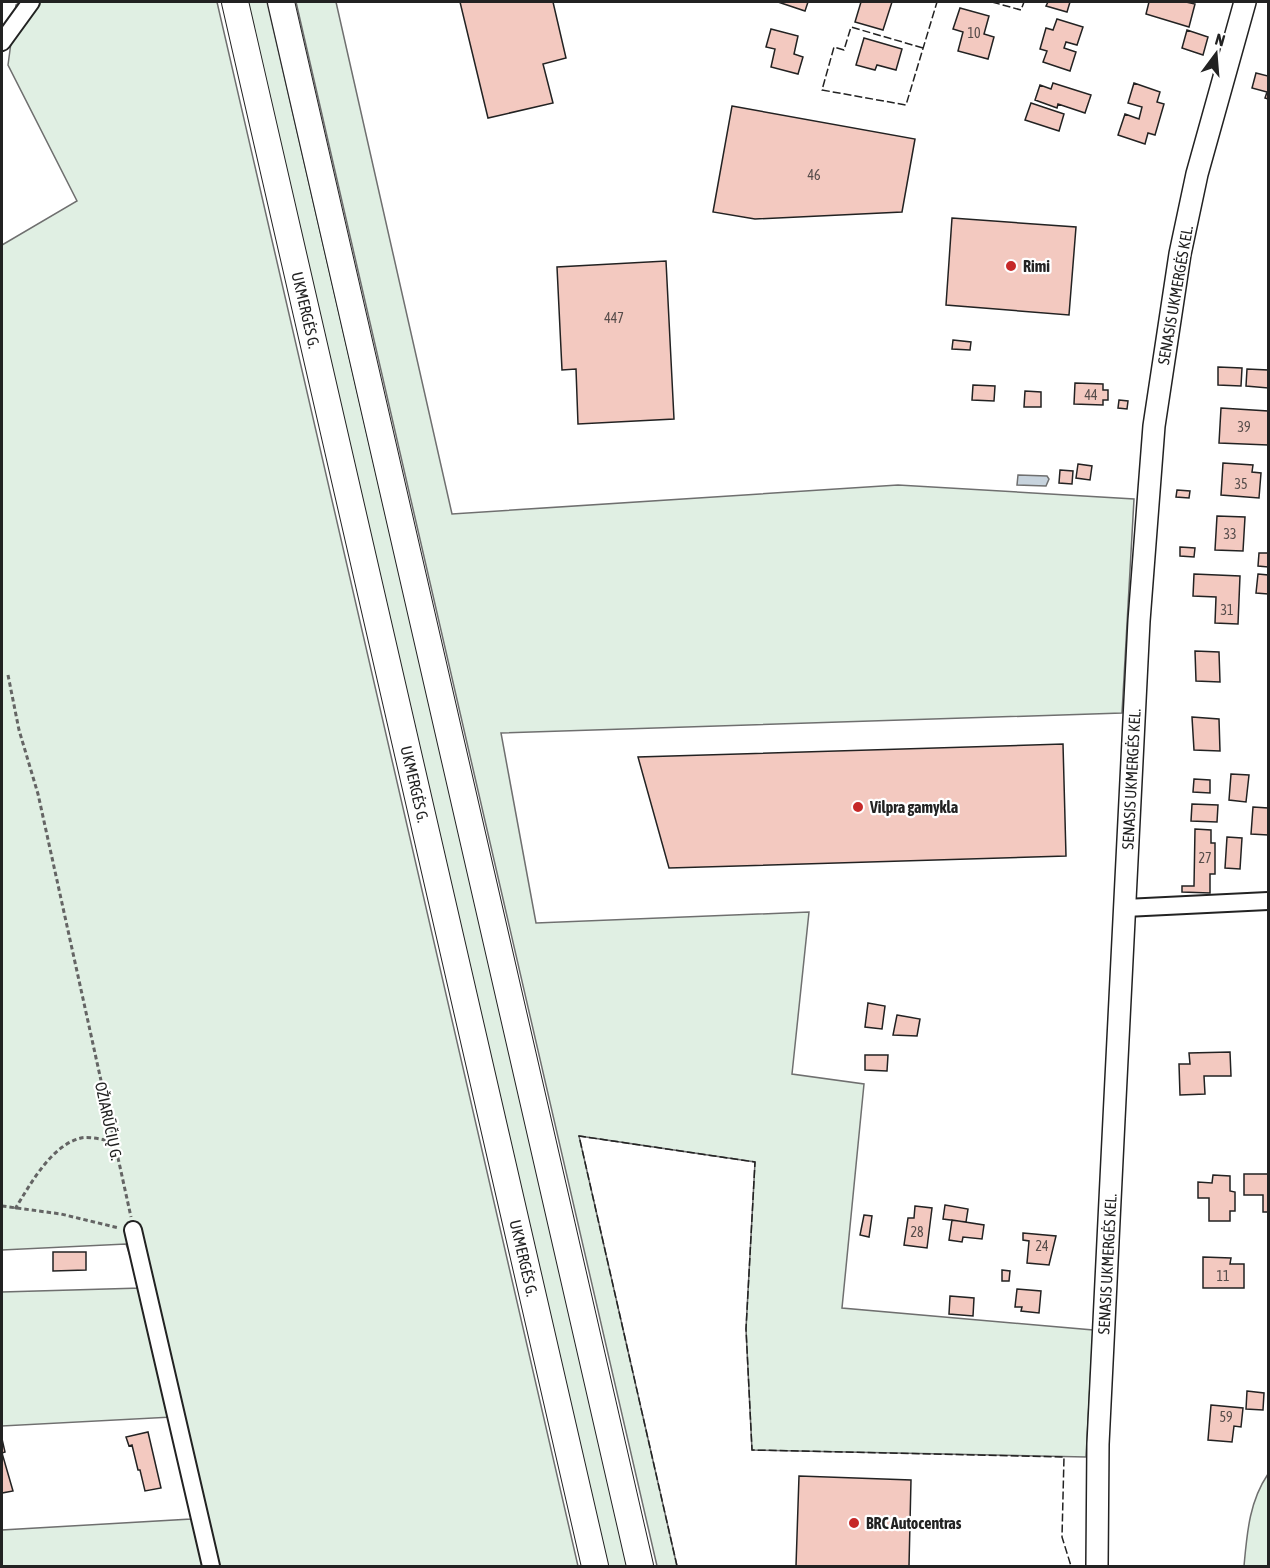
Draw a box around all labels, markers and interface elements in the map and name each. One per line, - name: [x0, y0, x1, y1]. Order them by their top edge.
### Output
- north arrow: [1186, 24, 1246, 84]
- house number: 10: [967, 25, 981, 41]
- text: N: [1213, 30, 1227, 50]
- house number: 46: [807, 167, 821, 183]
- street label: SENASIS UKMERGĖS KEL.: [1154, 224, 1196, 366]
- place label: Rimi: [1023, 257, 1050, 275]
- marker: Rimi: [1004, 259, 1018, 273]
- street label: UKMERGĖS G.: [288, 270, 324, 350]
- house number: 447: [604, 310, 624, 326]
- house number: 44: [1084, 387, 1098, 403]
- house number: 39: [1237, 419, 1251, 435]
- house number: 35: [1234, 476, 1248, 492]
- house number: 33: [1223, 526, 1237, 542]
- house number: 31: [1220, 602, 1234, 618]
- street label: SENASIS UKMERGĖS KEL.: [1118, 708, 1144, 850]
- street label: UKMERGĖS G.: [397, 744, 433, 824]
- place label: Vilpra gamykla: [869, 798, 958, 816]
- marker: Vilpra gamykla: [851, 800, 865, 814]
- house number: 27: [1198, 850, 1212, 866]
- street label: OŽIARŪČIŲ G.: [91, 1080, 126, 1162]
- street label: SENASIS UKMERGĖS KEL.: [1094, 1193, 1120, 1335]
- street label: UKMERGĖS G.: [506, 1218, 542, 1298]
- house number: 28: [910, 1224, 924, 1240]
- house number: 24: [1035, 1238, 1049, 1254]
- house number: 11: [1216, 1268, 1230, 1284]
- house number: 59: [1219, 1409, 1233, 1425]
- place label: BRC Autocentras: [866, 1514, 962, 1532]
- marker: BRC Autocentras: [847, 1516, 861, 1530]

